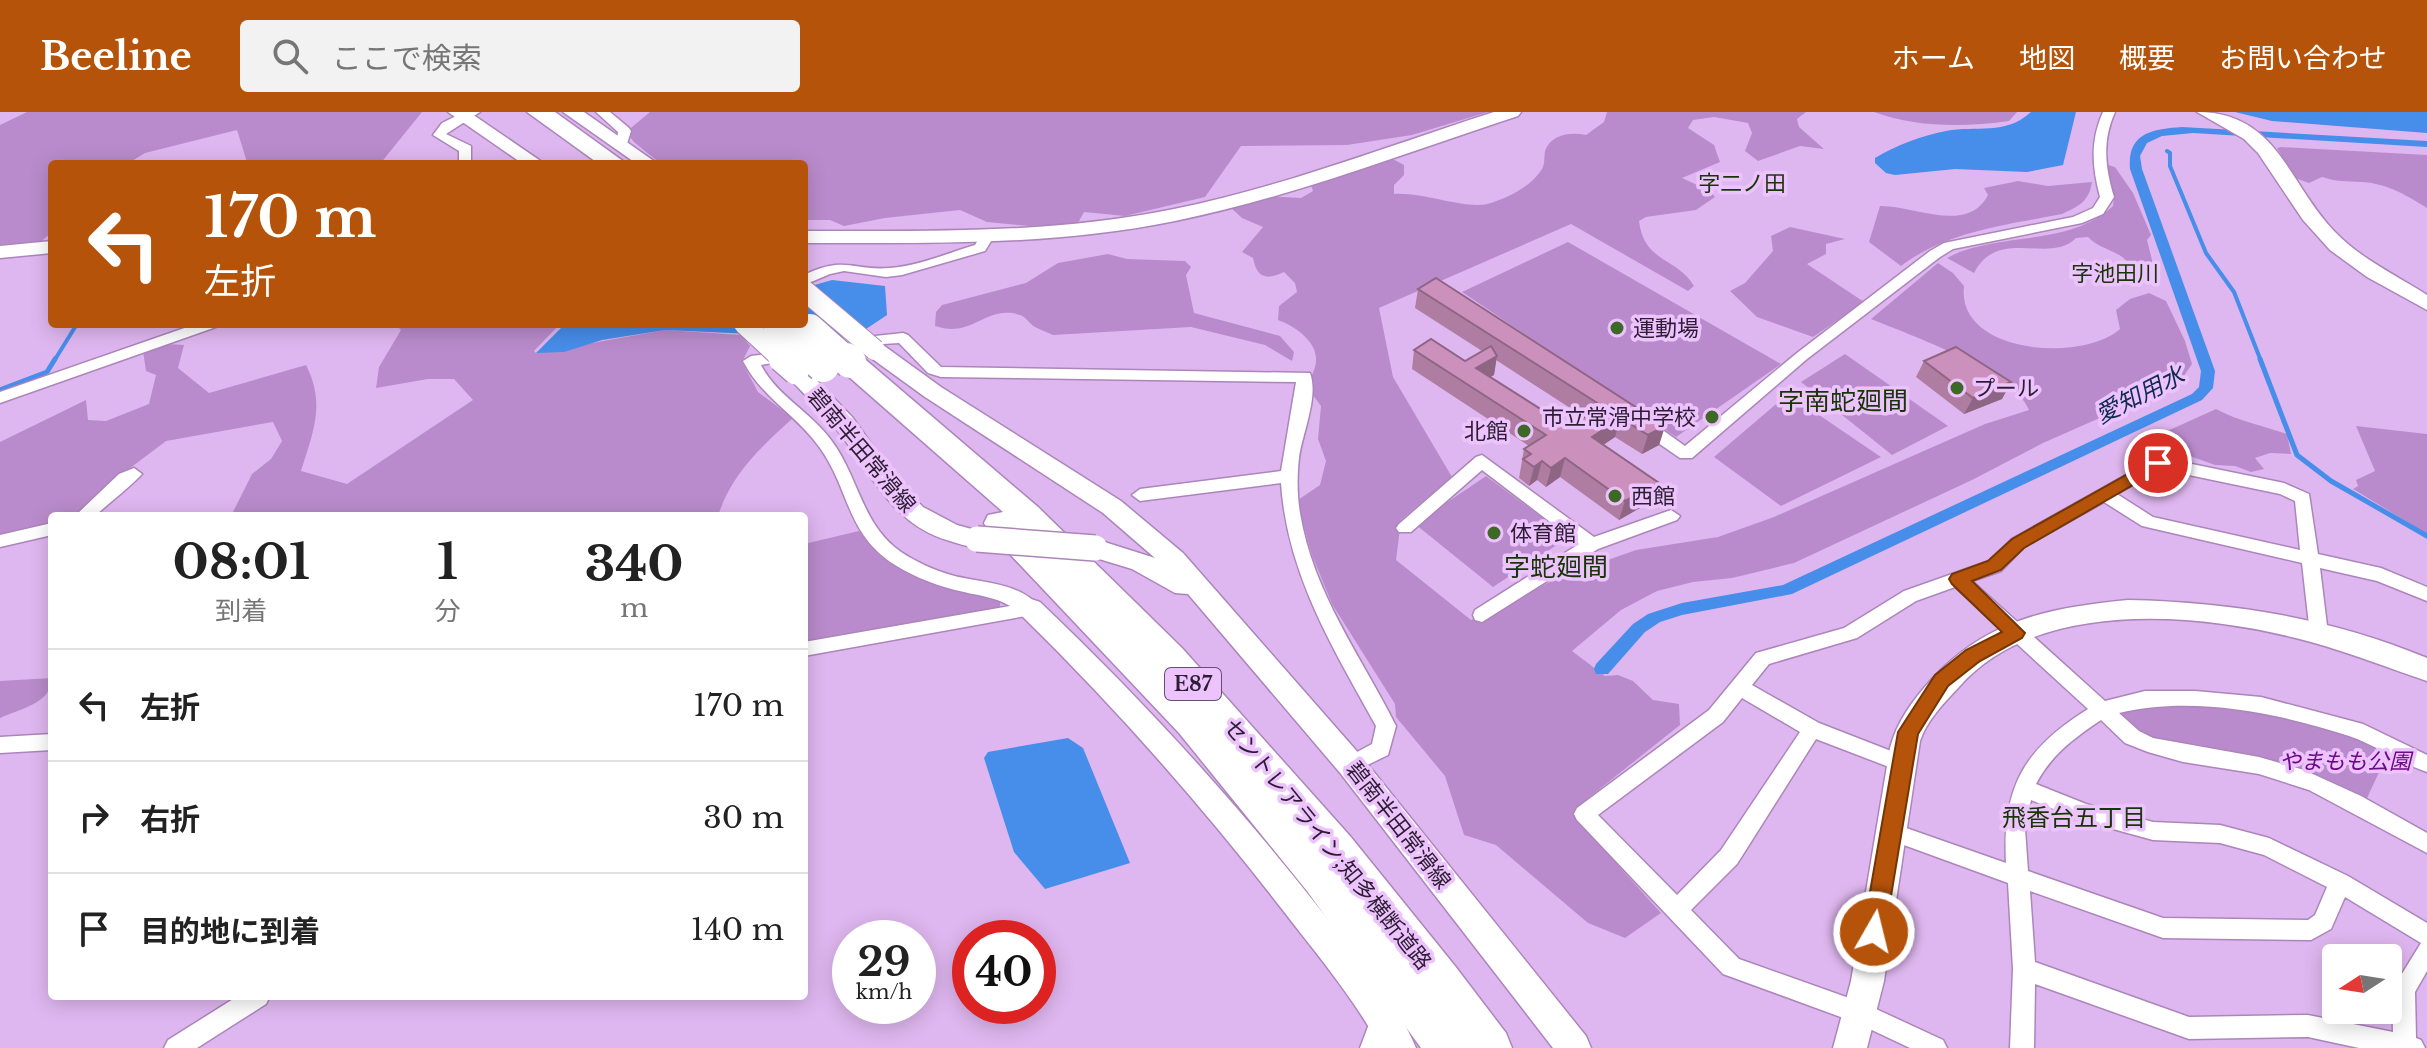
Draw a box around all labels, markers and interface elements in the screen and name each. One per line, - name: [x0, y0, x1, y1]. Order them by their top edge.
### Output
- search box: [240, 20, 800, 92]
- text: Beeline: [40, 33, 192, 80]
- icon: search: [268, 34, 312, 78]
- text: ここで検索: [332, 40, 482, 77]
- text: ホーム: [1892, 41, 1975, 76]
- text: 地図: [2019, 41, 2075, 76]
- text: 概要: [2119, 41, 2175, 76]
- text: お問い合わせ: [2219, 41, 2387, 76]
- district label: 字二ノ田: [1698, 170, 1786, 197]
- text: 170 m: [204, 183, 376, 252]
- icon: left: [72, 192, 176, 296]
- text: 左折: [204, 259, 276, 304]
- district label: 字池田川: [2071, 260, 2159, 287]
- place label: 運動場: [1633, 315, 1699, 342]
- marker: 運動場: [1608, 319, 1626, 337]
- water label: 愛知用水: [2090, 358, 2192, 429]
- place label: プール: [1973, 375, 2039, 402]
- marker: プール: [1948, 379, 1966, 397]
- street label: 碧南半田常滑線: [802, 383, 921, 518]
- district label: 字南蛇廻間: [1778, 385, 1908, 417]
- place label: 市立常滑中学校: [1542, 404, 1696, 431]
- marker: 市立常滑中学校: [1703, 408, 1721, 426]
- place label: 北館: [1464, 418, 1508, 445]
- marker: 北館: [1515, 422, 1533, 440]
- pin: [2124, 429, 2192, 497]
- icon: arrive: [2136, 441, 2180, 485]
- place label: 西館: [1631, 483, 1675, 510]
- marker: 西館: [1606, 487, 1624, 505]
- place label: 体育館: [1510, 520, 1576, 547]
- marker: 体育館: [1485, 524, 1503, 542]
- text: 08:01: [172, 532, 310, 592]
- text: 1: [437, 532, 458, 592]
- text: 340: [585, 534, 684, 594]
- district label: 字蛇廻間: [1504, 551, 1608, 583]
- text: m: [620, 592, 648, 624]
- text: 到着: [215, 595, 267, 627]
- text: 分: [434, 595, 460, 627]
- road number: E87: [1165, 668, 1221, 700]
- icon: left: [72, 683, 116, 727]
- text: 170 m: [693, 687, 784, 724]
- text: 左折: [140, 689, 200, 726]
- street label: セントレアライン;知多横断道路: [1218, 713, 1437, 975]
- park label: やまもも公園: [2279, 748, 2414, 775]
- street label: 碧南半田常滑線: [1341, 756, 1457, 894]
- icon: right: [72, 795, 116, 839]
- text: 30 m: [703, 799, 784, 836]
- text: 右折: [140, 801, 200, 838]
- district label: 飛香台五丁目: [2002, 803, 2146, 832]
- position arrow: [1832, 890, 1916, 974]
- icon: arrive: [72, 907, 116, 951]
- text: 140 m: [691, 911, 784, 948]
- text: 目的地に到着: [140, 913, 320, 950]
- speed limit sign: 40: [952, 920, 1056, 1024]
- text: 29: [858, 937, 911, 987]
- north arrow: [2322, 944, 2402, 1024]
- map controls: [2322, 944, 2402, 1024]
- text: km/h: [856, 980, 912, 1004]

